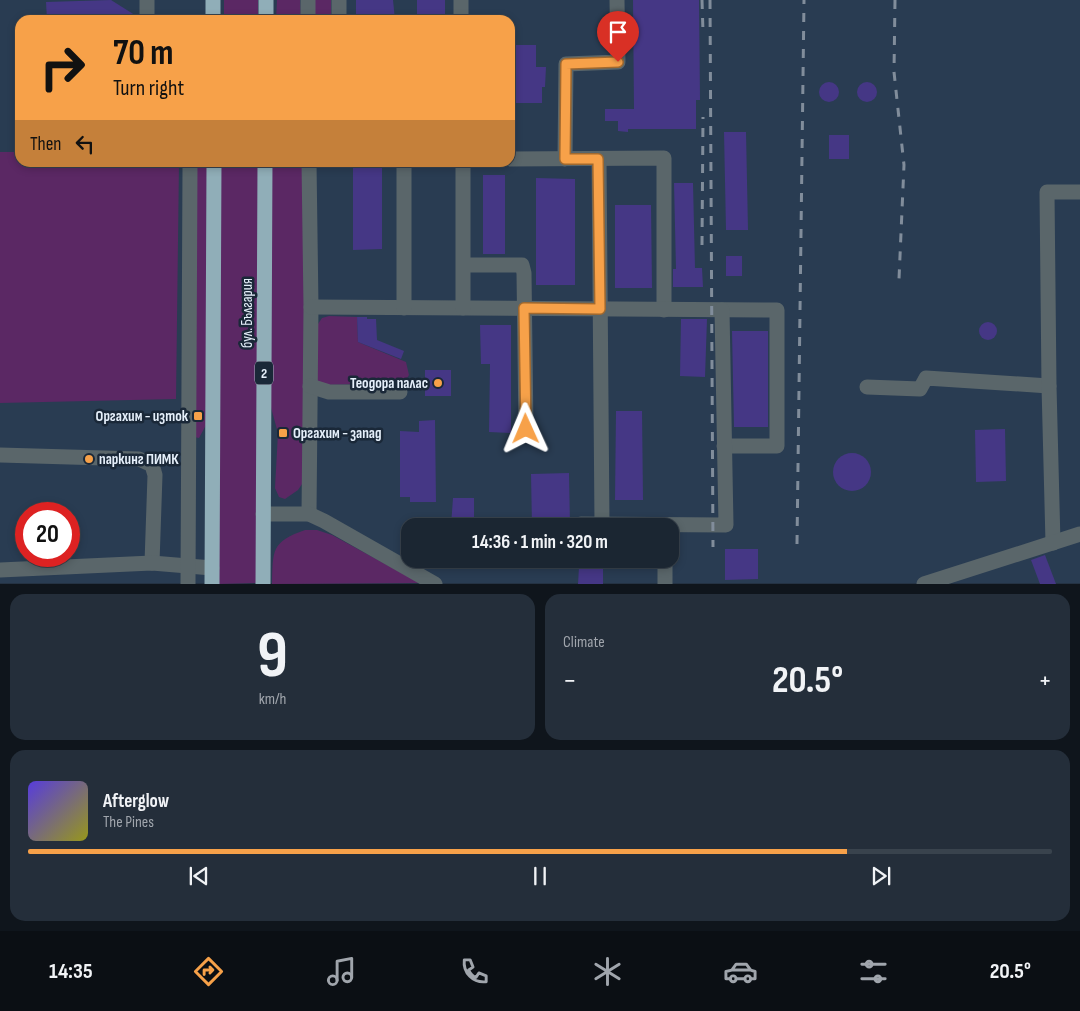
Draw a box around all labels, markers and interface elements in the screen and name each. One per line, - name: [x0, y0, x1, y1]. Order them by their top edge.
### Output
- pin: [597, 11, 639, 62]
- icon: arrive: [604, 18, 632, 46]
- text: 70 m: [113, 32, 173, 75]
- icon: right: [30, 35, 95, 100]
- text: Turn right: [113, 75, 184, 102]
- icon: left: [71, 130, 99, 158]
- text: Then: [30, 133, 61, 156]
- street label: бул. България: [238, 278, 257, 348]
- road number: 2: [255, 362, 273, 384]
- place label: Теодора палас: [350, 374, 428, 393]
- marker: Теодора палас: [432, 377, 444, 389]
- position arrow: [499, 402, 551, 454]
- place label: Оргахим - изток: [96, 407, 189, 426]
- marker: Оргахим - изток: [192, 410, 204, 422]
- place label: Оргахим - запад: [293, 424, 381, 443]
- marker: Оргахим - запад: [277, 427, 289, 439]
- place label: паркинг ПИМК: [99, 450, 179, 469]
- marker: паркинг ПИМК: [83, 453, 95, 465]
- speed limit sign: 20: [15, 502, 80, 567]
- text: 14:36 · 1 min · 320 m: [472, 531, 608, 554]
- text: 9: [257, 618, 288, 696]
- text: Climate: [563, 633, 605, 652]
- text: 20.5°: [772, 658, 843, 703]
- text: −: [563, 664, 577, 697]
- text: +: [1038, 664, 1052, 697]
- text: km/h: [259, 690, 286, 709]
- text: Afterglow: [103, 790, 169, 813]
- text: The Pines: [103, 813, 154, 832]
- icon: previous: [185, 862, 213, 890]
- icon: pause: [526, 862, 554, 890]
- icon: next: [867, 862, 895, 890]
- icon: directions: [191, 954, 226, 989]
- icon: music: [324, 954, 359, 989]
- icon: phone: [457, 954, 492, 989]
- icon: climate: [590, 954, 625, 989]
- icon: car: [723, 954, 758, 989]
- icon: filters: [856, 954, 891, 989]
- text: 14:35: [49, 958, 93, 985]
- text: 20.5°: [990, 958, 1031, 985]

